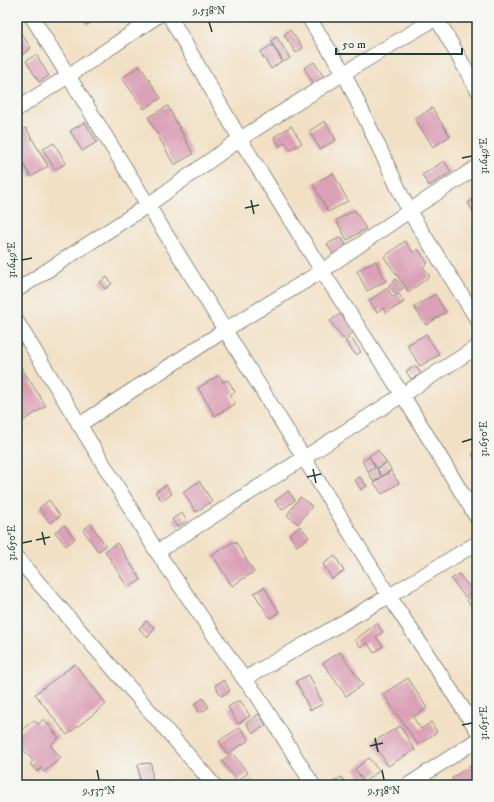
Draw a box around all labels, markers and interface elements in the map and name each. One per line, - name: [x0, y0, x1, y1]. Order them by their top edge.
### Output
- text: 9.538°N: [192, 5, 225, 17]
- scale bar: [336, 30, 462, 56]
- text: 50 m: [342, 37, 366, 52]
- text: 31.649°E: [478, 138, 490, 174]
- text: 31.649°E: [6, 242, 18, 278]
- text: 31.650°E: [478, 421, 490, 457]
- text: 31.650°E: [6, 525, 18, 561]
- text: 31.651°E: [478, 706, 490, 740]
- text: 9.537°N: [82, 785, 115, 797]
- text: 9.538°N: [367, 785, 400, 797]

